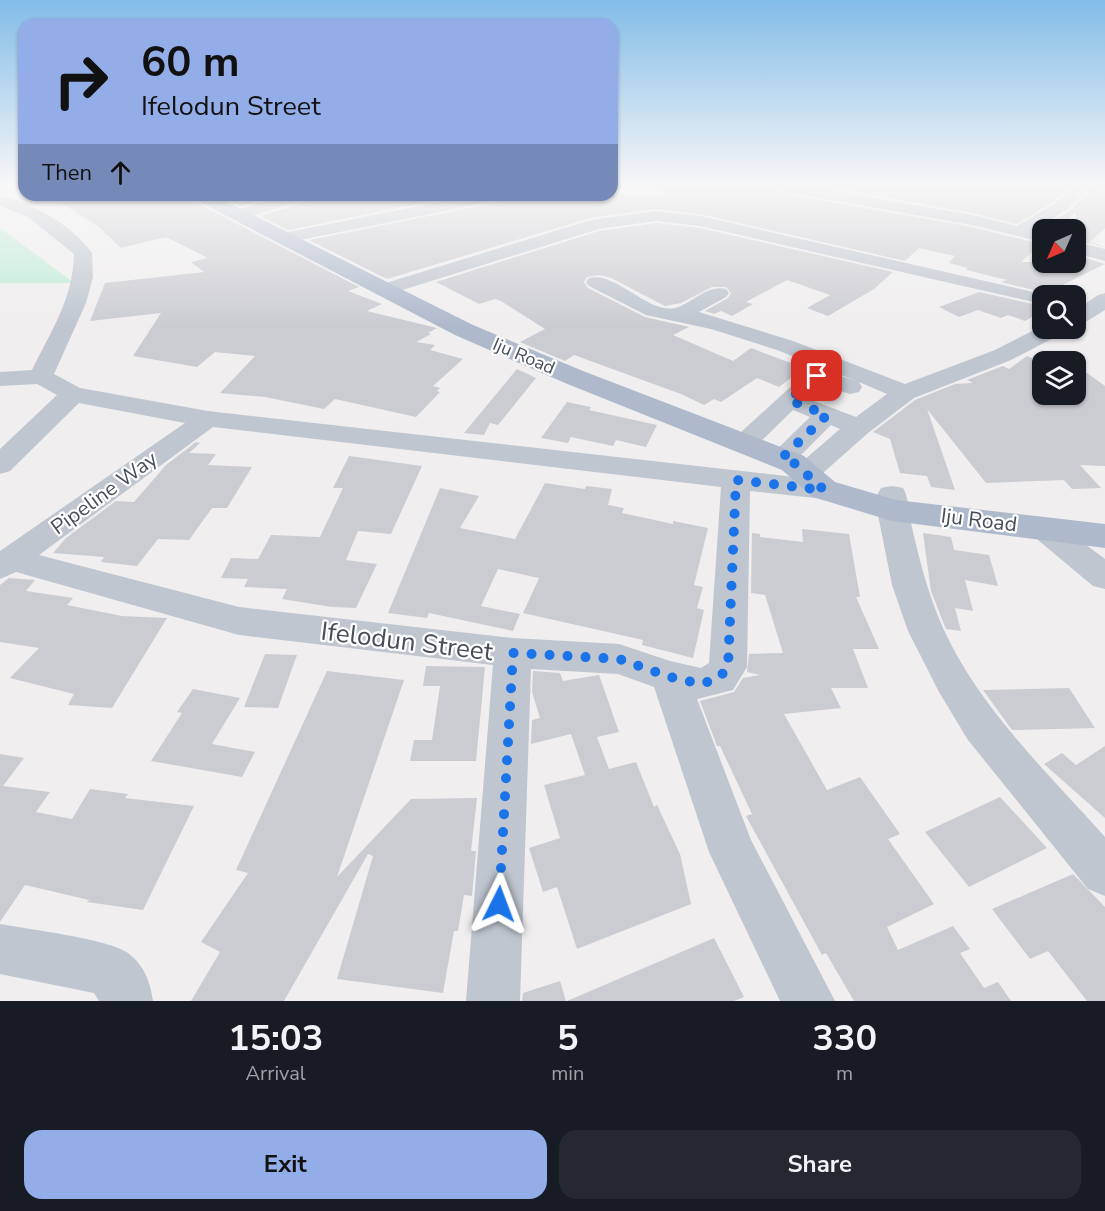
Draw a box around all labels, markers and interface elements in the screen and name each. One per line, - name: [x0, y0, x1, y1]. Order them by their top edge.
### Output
- text: 60 m: [141, 34, 240, 91]
- icon: right: [42, 42, 120, 120]
- text: Ifelodun Street: [141, 88, 321, 125]
- icon: ahead: [104, 156, 137, 189]
- text: Then: [42, 158, 92, 188]
- north arrow: [1032, 219, 1086, 273]
- map controls: [1032, 219, 1086, 405]
- button: search: [1032, 285, 1086, 339]
- street label: Iju Road: [489, 332, 559, 380]
- pin: [791, 350, 842, 401]
- button: layers: [1032, 351, 1086, 405]
- icon: arrive: [800, 359, 833, 392]
- street label: Pipeline Way: [45, 445, 163, 541]
- street label: Iju Road: [939, 501, 1019, 539]
- street label: Ifelodun Street: [319, 614, 496, 670]
- position arrow: [467, 872, 531, 936]
- text: 15:03: [228, 1014, 323, 1063]
- text: 5: [557, 1014, 579, 1063]
- text: 330: [812, 1014, 877, 1063]
- text: Arrival: [246, 1060, 306, 1087]
- text: min: [551, 1060, 584, 1087]
- text: m: [836, 1060, 853, 1087]
- button: Exit: [24, 1130, 547, 1199]
- button: Share: [559, 1130, 1081, 1199]

